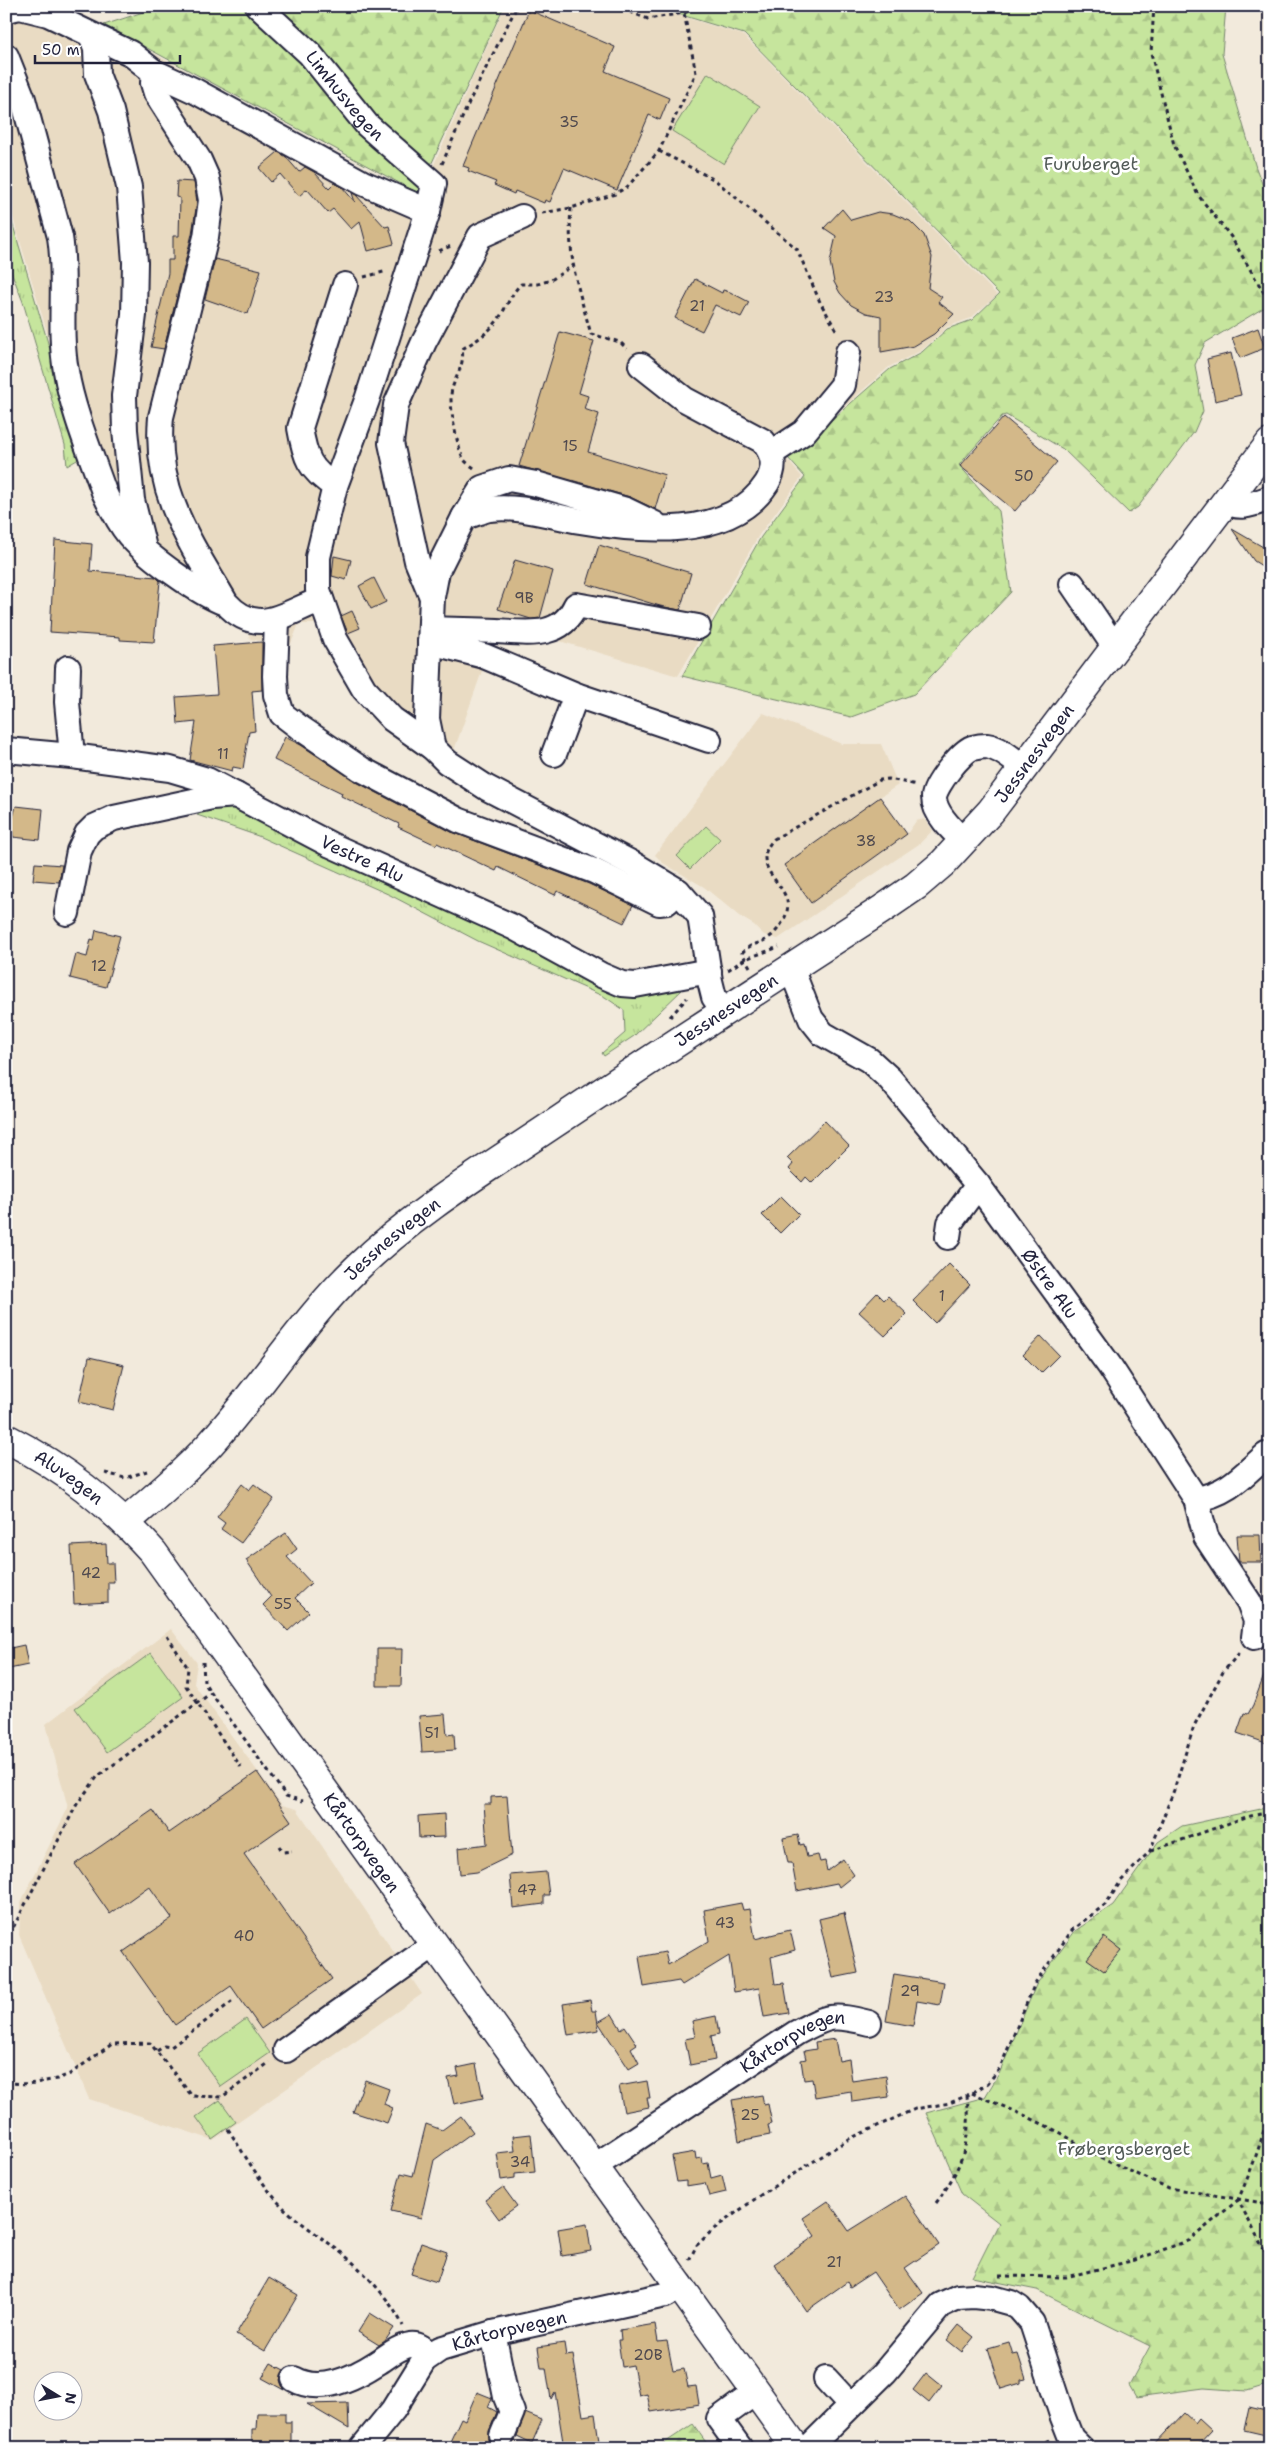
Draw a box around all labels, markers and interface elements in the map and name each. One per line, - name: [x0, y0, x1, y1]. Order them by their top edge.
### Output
- scale bar: [35, 32, 180, 64]
- text: 50 m: [42, 40, 80, 60]
- street label: Limhusvegen: [300, 46, 389, 146]
- house number: 35: [559, 112, 579, 132]
- park label: Furuberget: [1044, 152, 1139, 176]
- house number: 23: [874, 287, 894, 307]
- house number: 21: [689, 296, 705, 316]
- house number: 15: [562, 436, 578, 456]
- house number: 50: [1014, 466, 1034, 486]
- house number: 9B: [514, 588, 534, 608]
- street label: Jessnesvegen: [989, 699, 1080, 808]
- house number: 11: [217, 744, 229, 764]
- street label: Vestre Alu: [316, 830, 408, 888]
- house number: 38: [856, 831, 876, 851]
- house number: 12: [91, 956, 107, 976]
- street label: Jessnesvegen: [670, 968, 782, 1053]
- street label: Jessnesvegen: [339, 1192, 445, 1286]
- street label: Østre Alu: [1016, 1244, 1084, 1324]
- house number: 1: [939, 1286, 945, 1306]
- street label: Aluvegen: [30, 1444, 108, 1510]
- house number: 42: [81, 1563, 101, 1583]
- house number: 55: [274, 1594, 292, 1614]
- house number: 51: [425, 1723, 439, 1743]
- street label: Kårtorpvegen: [318, 1788, 406, 1897]
- house number: 47: [517, 1880, 537, 1900]
- house number: 43: [715, 1913, 735, 1933]
- house number: 40: [234, 1926, 254, 1946]
- house number: 29: [900, 1981, 920, 2001]
- street label: Kårtorpvegen: [735, 2005, 846, 2079]
- house number: 25: [740, 2105, 760, 2125]
- park label: Frøbergsberget: [1058, 2137, 1191, 2161]
- house number: 34: [510, 2152, 530, 2172]
- house number: 21: [826, 2252, 842, 2272]
- street label: Kårtorpvegen: [449, 2305, 569, 2357]
- house number: 20B: [633, 2345, 663, 2365]
- north arrow: [32, 2372, 82, 2422]
- text: N: [61, 2391, 81, 2405]

